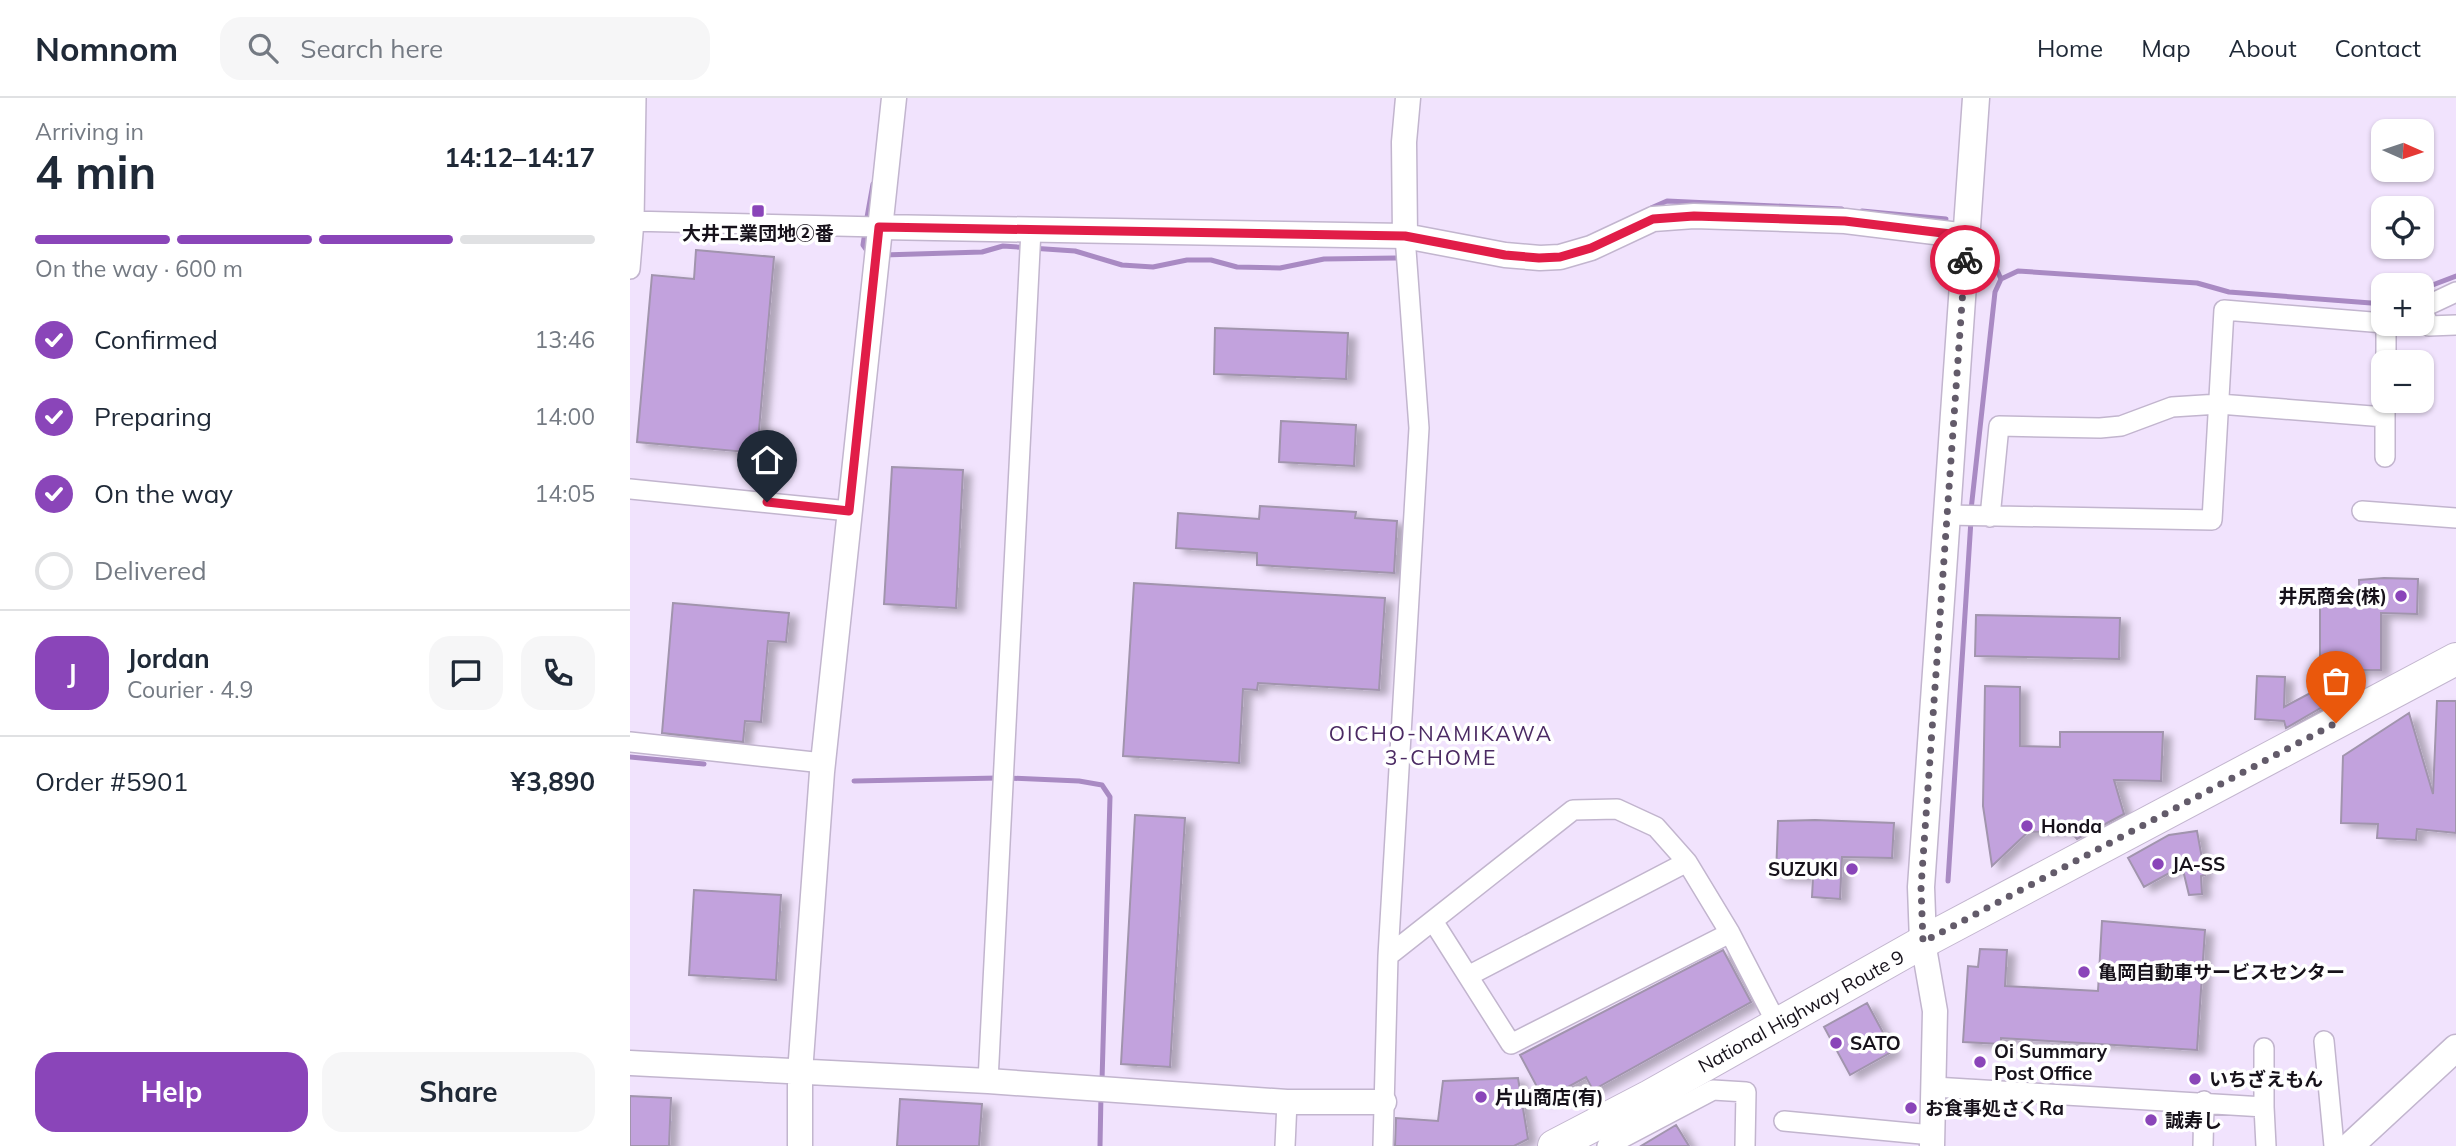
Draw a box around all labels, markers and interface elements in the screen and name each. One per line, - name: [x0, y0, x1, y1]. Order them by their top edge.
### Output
- search box: [220, 17, 710, 80]
- text: Nomnom: [35, 28, 178, 69]
- icon: search: [244, 29, 282, 67]
- text: Search here: [300, 32, 443, 65]
- text: Home: [2037, 33, 2103, 63]
- text: Map: [2141, 33, 2191, 63]
- text: About: [2229, 33, 2297, 63]
- text: Contact: [2335, 33, 2421, 63]
- text: Arriving in: [35, 117, 144, 146]
- north arrow: [2371, 119, 2434, 182]
- map controls: [2371, 119, 2434, 413]
- text: 14:12–14:17: [444, 141, 595, 174]
- text: 4 min: [35, 143, 156, 201]
- button: locate: [2371, 196, 2434, 259]
- marker: 大井工業団地②番: [750, 203, 766, 219]
- place label: 大井工業団地②番: [682, 221, 834, 245]
- courier: [1930, 225, 2000, 295]
- icon: bike: [1946, 241, 1984, 279]
- text: On the way · 600 m: [35, 254, 243, 283]
- button: +: [2371, 273, 2434, 336]
- icon: check: [35, 321, 73, 359]
- text: Confirmed: [94, 323, 218, 356]
- text: 13:46: [535, 325, 595, 354]
- button: −: [2371, 350, 2434, 413]
- icon: check: [35, 398, 73, 436]
- text: Preparing: [94, 400, 212, 433]
- text: 14:00: [535, 402, 595, 431]
- pin: [737, 430, 797, 502]
- icon: home: [748, 441, 786, 479]
- icon: check: [35, 475, 73, 513]
- text: On the way: [94, 477, 233, 510]
- text: 14:05: [535, 479, 595, 508]
- text: Delivered: [94, 554, 207, 587]
- place label: 井尻商会(株): [2278, 584, 2387, 608]
- marker: 井尻商会(株): [2393, 588, 2409, 604]
- button: chat: [429, 636, 503, 710]
- button: phone: [521, 636, 595, 710]
- text: Jordan: [127, 642, 210, 675]
- pin: [2306, 651, 2366, 723]
- text: J: [67, 657, 77, 690]
- icon: bag: [2317, 662, 2355, 700]
- text: Courier · 4.9: [127, 675, 253, 704]
- district label: OICHO-NAMIKAWA 3-CHOME: [1329, 720, 1553, 770]
- text: Order #5901: [35, 765, 188, 798]
- text: ¥3,890: [511, 765, 595, 798]
- place label: Honda: [2041, 814, 2102, 838]
- marker: Honda: [2019, 818, 2035, 834]
- place label: JA-SS: [2172, 852, 2225, 876]
- marker: JA-SS: [2150, 856, 2166, 872]
- place label: SUZUKI: [1768, 857, 1838, 881]
- marker: SUZUKI: [1844, 861, 1860, 877]
- street label: National Highway Route 9: [1694, 944, 1908, 1078]
- place label: 亀岡自動車サービスセンター: [2098, 960, 2345, 984]
- marker: 亀岡自動車サービスセンター: [2076, 964, 2092, 980]
- place label: SATO: [1850, 1031, 1901, 1055]
- marker: SATO: [1828, 1035, 1844, 1051]
- place label: Oi Summary Post Office: [1994, 1039, 2108, 1085]
- button: Help: [35, 1052, 308, 1132]
- button: Share: [322, 1052, 595, 1132]
- marker: Oi Summary Post Office: [1972, 1054, 1988, 1070]
- place label: いちざえもん: [2209, 1067, 2323, 1091]
- marker: いちざえもん: [2187, 1071, 2203, 1087]
- place label: 片山商店(有): [1495, 1085, 1604, 1109]
- marker: 片山商店(有): [1473, 1089, 1489, 1105]
- place label: お食事処さくRa: [1925, 1096, 2064, 1120]
- marker: お食事処さくRa: [1903, 1100, 1919, 1116]
- place label: 誠寿し: [2165, 1108, 2222, 1132]
- marker: 誠寿し: [2143, 1112, 2159, 1128]

